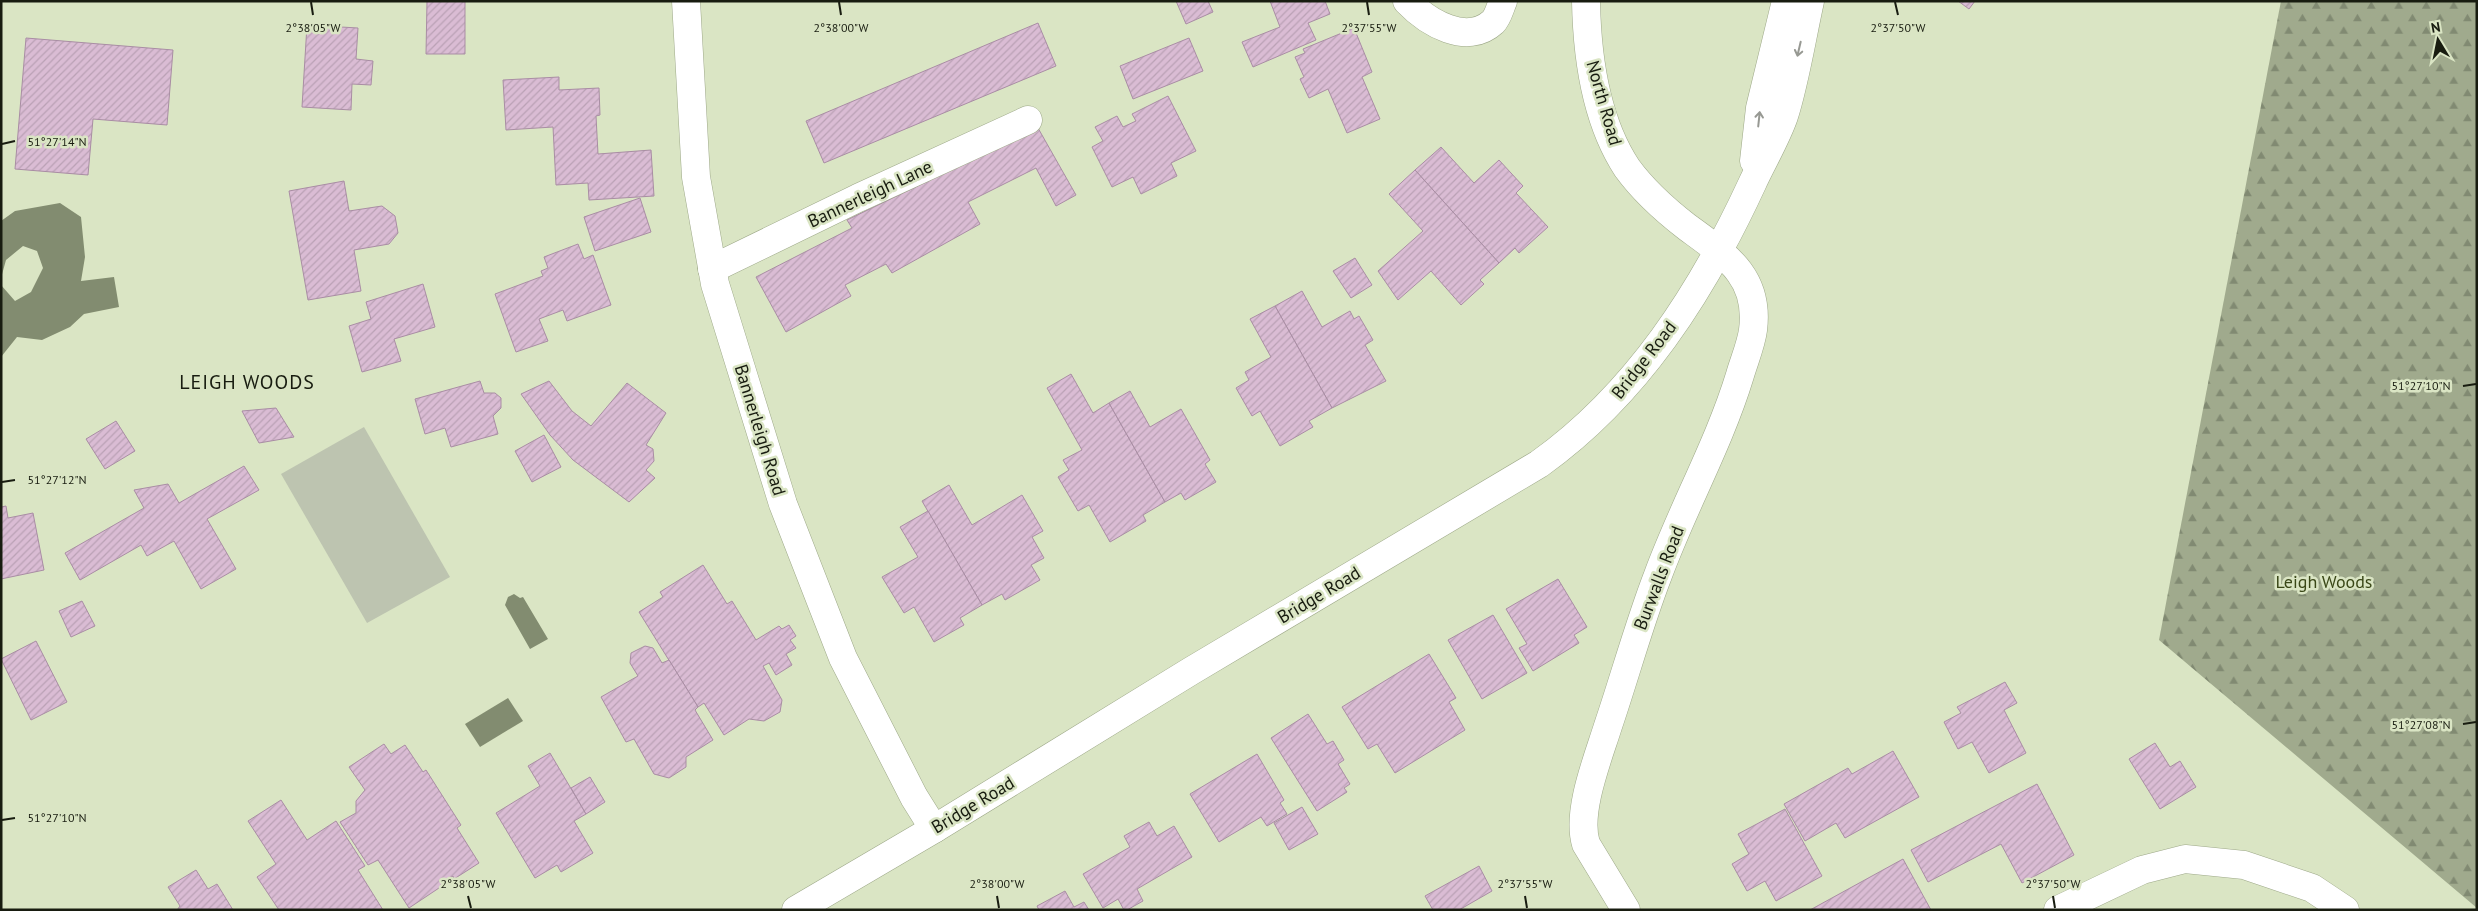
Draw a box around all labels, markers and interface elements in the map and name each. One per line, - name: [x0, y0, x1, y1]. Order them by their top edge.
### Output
- north arrow: [2413, 15, 2463, 65]
- text: N: [2430, 18, 2442, 37]
- text: 2°38'05"W: [286, 20, 340, 35]
- text: 2°38'00"W: [814, 20, 868, 35]
- text: 2°37'55"W: [1342, 20, 1396, 35]
- text: 2°37'50"W: [1871, 20, 1925, 35]
- one-way arrow: [1794, 40, 1803, 56]
- street label: North Road: [1581, 58, 1628, 148]
- one-way arrow: [1754, 112, 1763, 128]
- text: 51°27'14"N: [27, 134, 87, 149]
- street label: Bannerleigh Lane: [804, 155, 936, 232]
- street label: Bridge Road: [1606, 316, 1681, 403]
- street label: Bannerleigh Road: [730, 361, 791, 498]
- district label: LEIGH WOODS: [179, 369, 315, 395]
- text: 51°27'10"N: [2391, 378, 2451, 393]
- text: 51°27'12"N: [27, 472, 87, 487]
- street label: Burwalls Road: [1628, 523, 1689, 633]
- street label: Bridge Road: [1273, 561, 1364, 628]
- park label: Leigh Woods: [2276, 570, 2372, 593]
- text: 51°27'08"N: [2391, 717, 2451, 732]
- street label: Bridge Road: [927, 771, 1018, 838]
- text: 51°27'10"N: [27, 810, 87, 825]
- text: 2°38'05"W: [441, 876, 495, 891]
- text: 2°38'00"W: [970, 876, 1024, 891]
- text: 2°37'55"W: [1498, 876, 1552, 891]
- text: 2°37'50"W: [2026, 876, 2080, 891]

